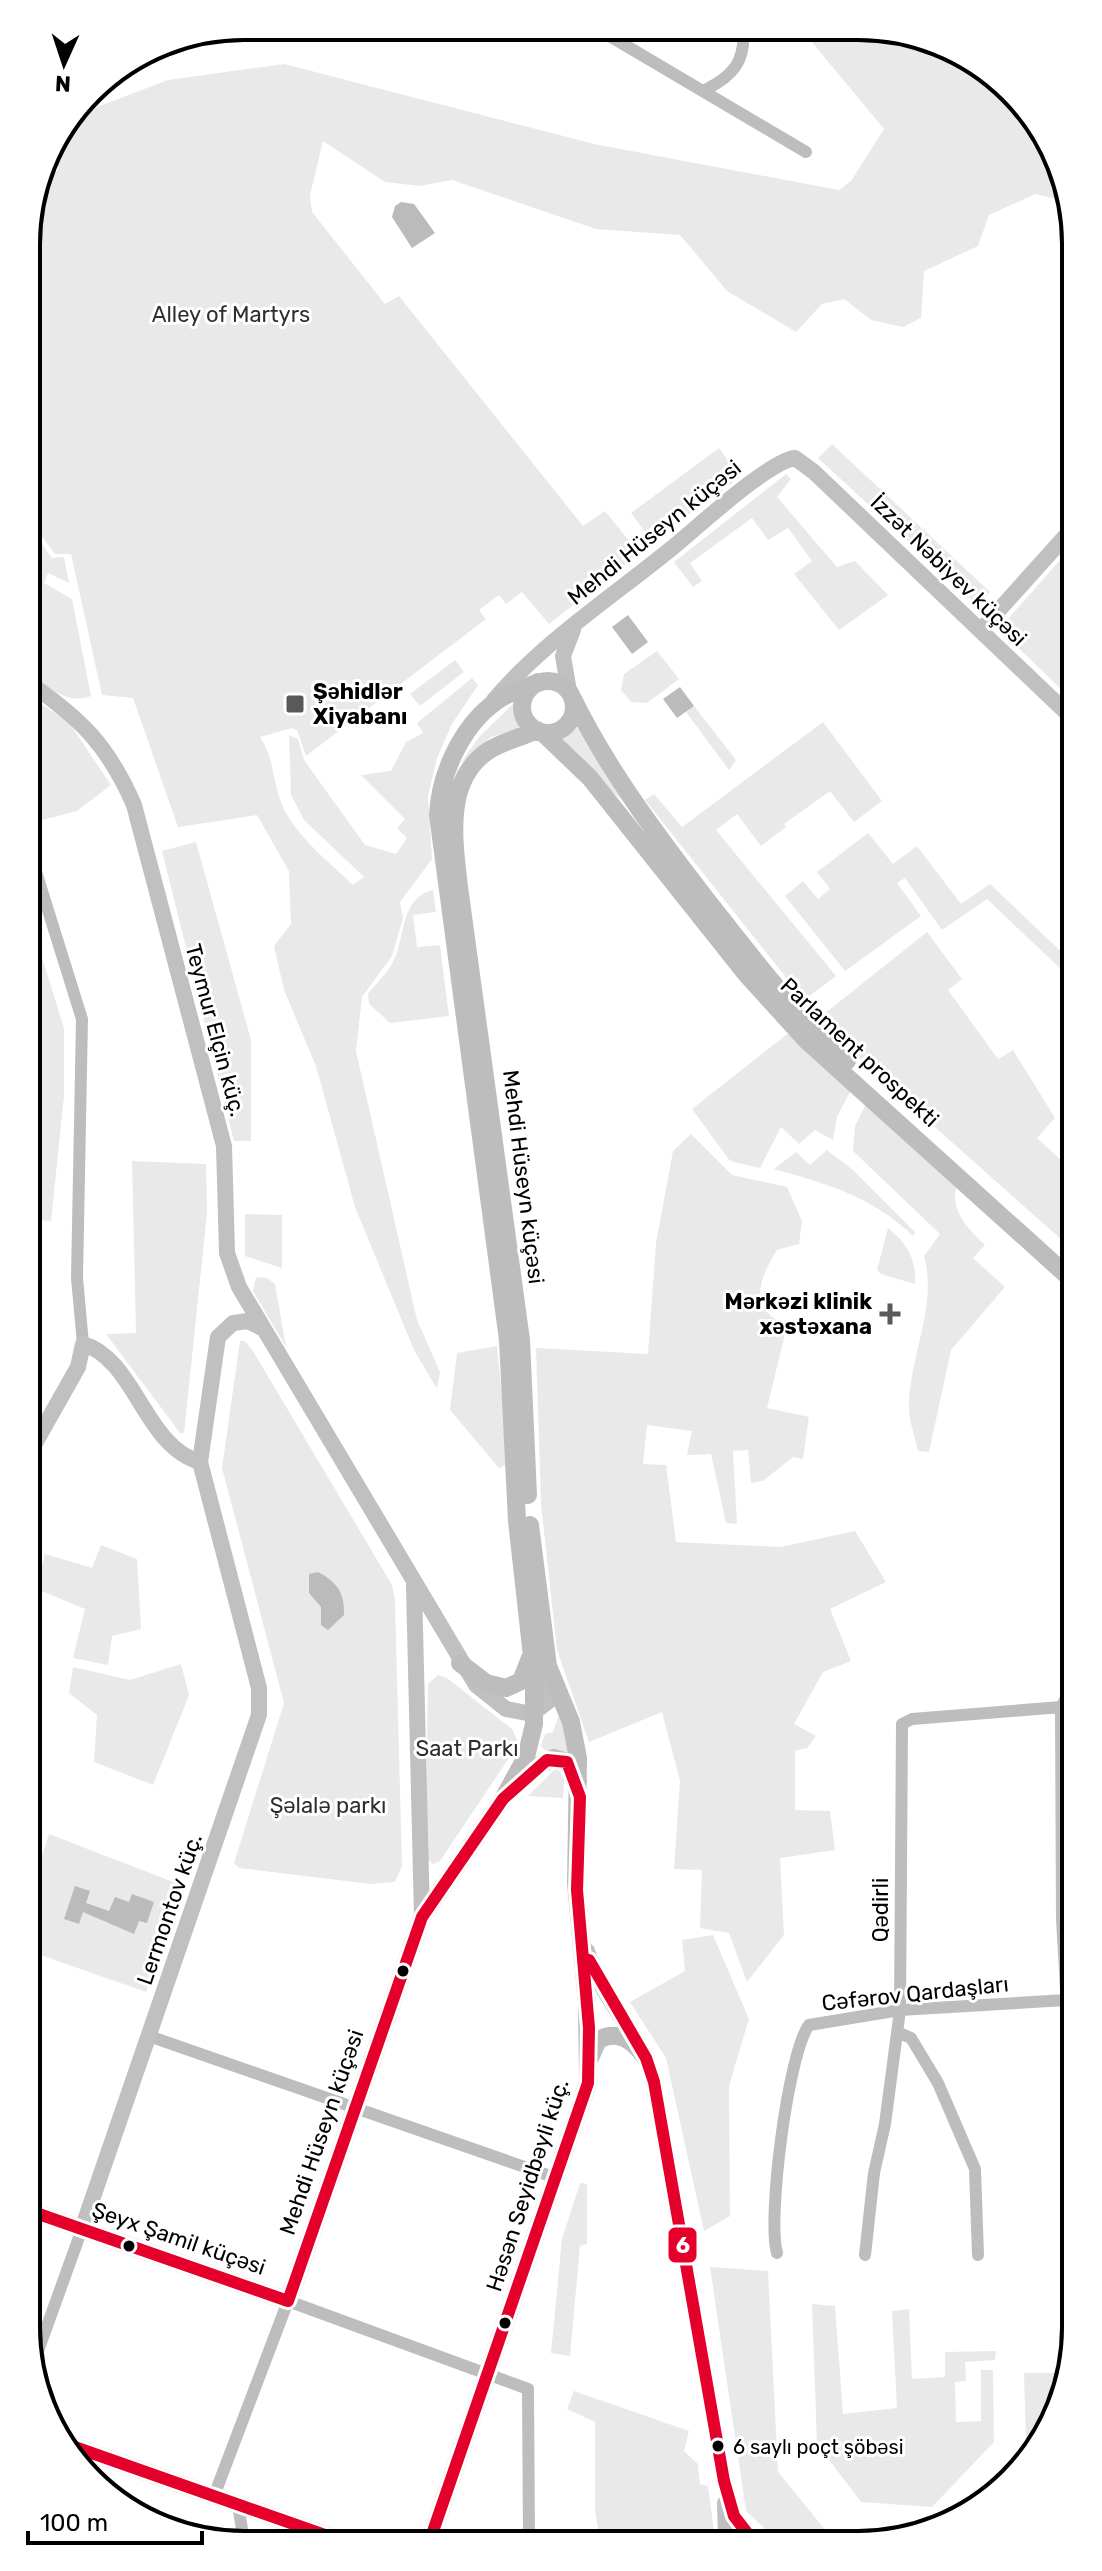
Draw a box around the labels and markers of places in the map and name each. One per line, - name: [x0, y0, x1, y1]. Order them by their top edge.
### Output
- place label: Şəhidlər Xiyabanı: [313, 678, 407, 730]
- marker: Şəhidlər Xiyabanı: [284, 693, 306, 715]
- place label: Mərkəzi klinik xəstəxana: [725, 1288, 872, 1340]
- marker: Mərkəzi klinik xəstəxana: [879, 1303, 901, 1325]
- unlabelled marker: [395, 1963, 411, 1979]
- unlabelled marker: [121, 2238, 137, 2254]
- unlabelled marker: [497, 2315, 513, 2331]
- place label: 6 saylı poçt şöbəsi: [733, 2435, 904, 2459]
- marker: 6 saylı poçt şöbəsi: [710, 2438, 726, 2454]

